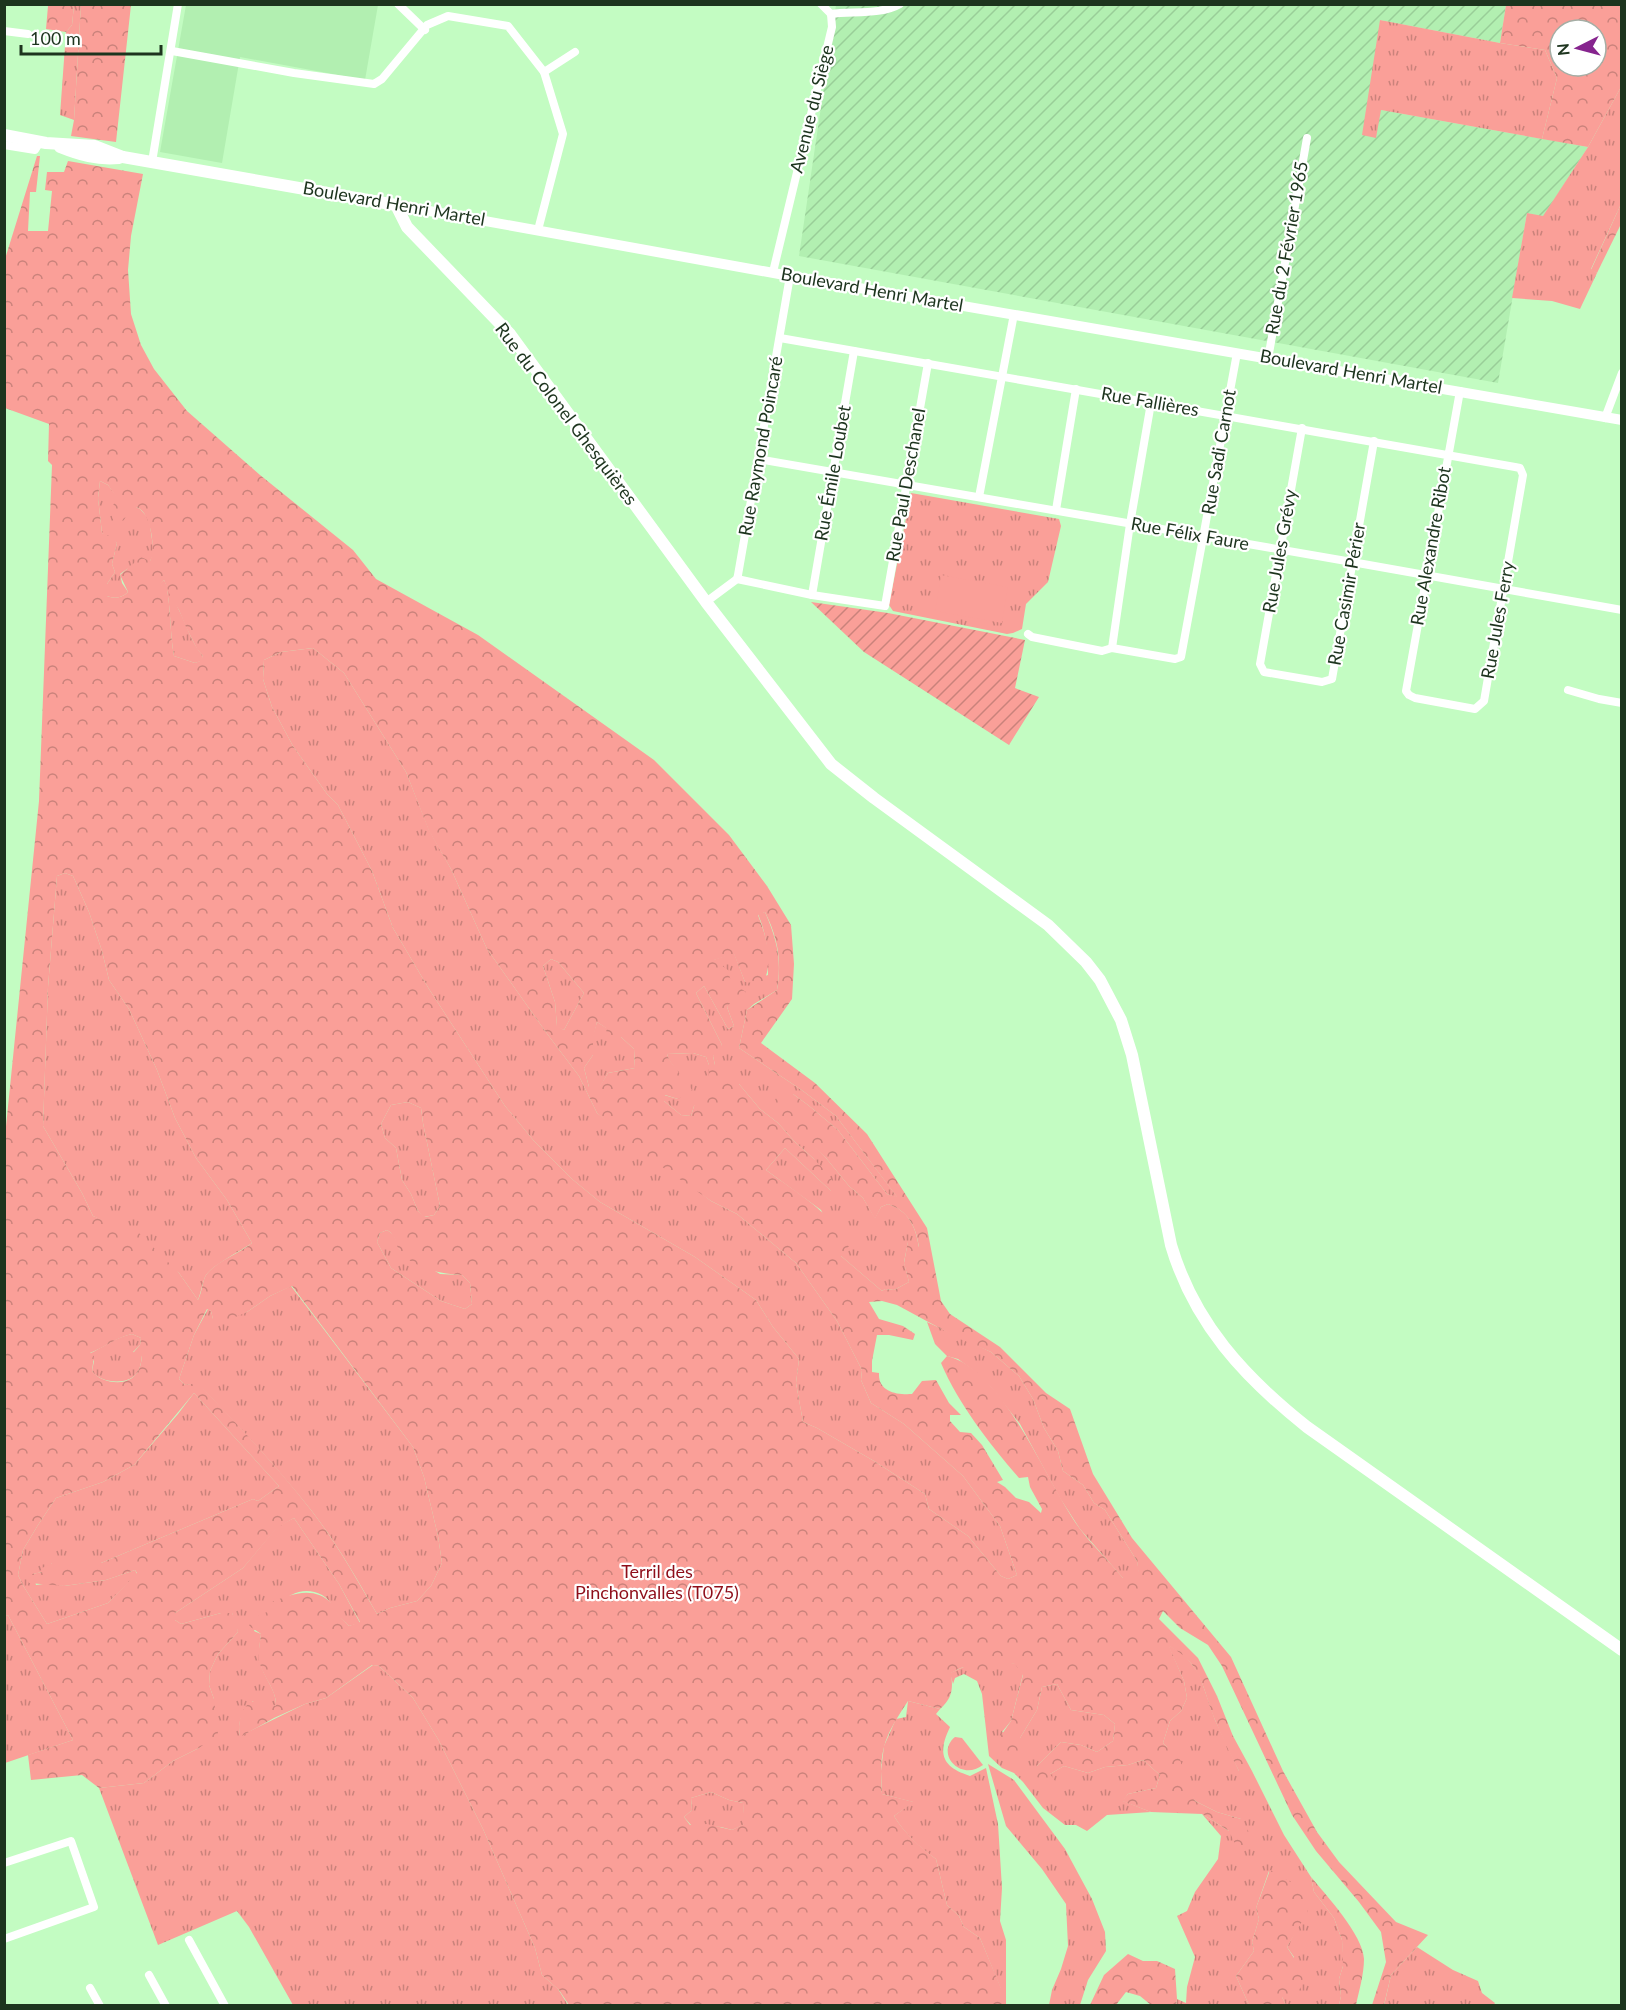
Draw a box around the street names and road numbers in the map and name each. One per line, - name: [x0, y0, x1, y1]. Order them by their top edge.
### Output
- street label: Avenue du Siège: [784, 42, 838, 175]
- street label: Rue du 2 Février 1965: [1260, 159, 1312, 336]
- street label: Boulevard Henri Martel: [301, 176, 487, 230]
- street label: Boulevard Henri Martel: [779, 262, 965, 316]
- street label: Rue du Colonel Ghesquières: [491, 318, 643, 509]
- street label: Boulevard Henri Martel: [1258, 344, 1444, 398]
- street label: Rue Raymond Poincaré: [733, 354, 787, 537]
- street label: Rue Fallières: [1100, 382, 1201, 420]
- street label: Rue Sadi Carnot: [1196, 387, 1240, 516]
- street label: Rue Émile Loubet: [809, 403, 855, 542]
- street label: Rue Paul Deschanel: [881, 406, 929, 563]
- street label: Rue Alexandre Ribot: [1405, 464, 1455, 627]
- street label: Rue Jules Grévy: [1257, 487, 1301, 614]
- street label: Rue Félix Faure: [1129, 512, 1251, 554]
- street label: Rue Casimir Périer: [1323, 520, 1369, 667]
- street label: Rue Jules Ferry: [1476, 558, 1518, 681]

